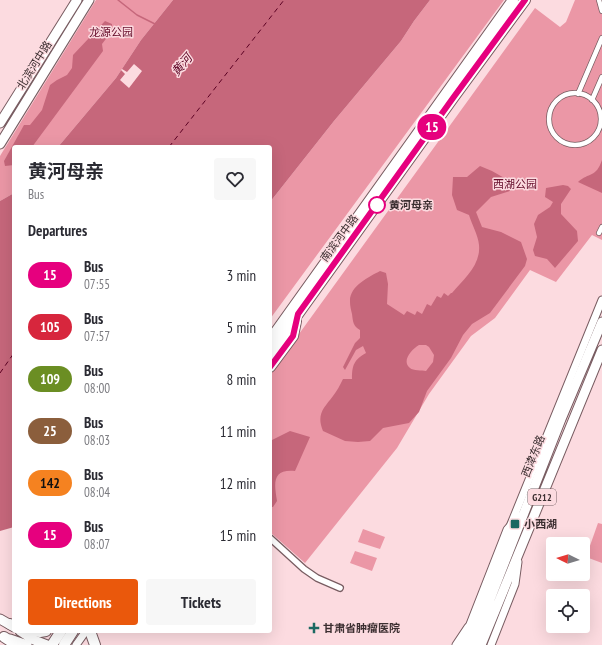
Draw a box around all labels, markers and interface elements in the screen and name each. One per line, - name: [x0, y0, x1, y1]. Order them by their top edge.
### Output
- park label: 龙源公园: [89, 25, 133, 39]
- street label: 北滨河中路: [13, 38, 55, 92]
- water label: 黄河: [168, 49, 196, 79]
- line badge: 15: [414, 114, 450, 140]
- text: 15: [425, 118, 439, 136]
- button: heart: [214, 158, 256, 200]
- text: 黄河母亲: [28, 159, 104, 183]
- park label: 西湖公园: [493, 177, 537, 191]
- text: Bus: [28, 186, 44, 203]
- marker: 黄河母亲: [368, 196, 386, 214]
- place label: 黄河母亲: [389, 198, 433, 212]
- street label: 南滨河中路: [317, 212, 361, 264]
- text: Departures: [28, 221, 87, 240]
- text: Bus: [84, 257, 103, 276]
- text: 15: [43, 266, 57, 284]
- text: 3 min: [226, 266, 256, 285]
- text: 07:55: [84, 276, 110, 293]
- text: Bus: [84, 309, 103, 328]
- text: 105: [40, 318, 60, 336]
- text: 5 min: [226, 318, 256, 337]
- text: 07:57: [84, 328, 110, 345]
- text: Bus: [84, 361, 103, 380]
- text: 109: [40, 370, 60, 388]
- text: 8 min: [226, 370, 256, 389]
- text: 08:00: [84, 380, 110, 397]
- text: Bus: [84, 413, 103, 432]
- text: 25: [43, 422, 57, 440]
- text: 11 min: [220, 422, 256, 441]
- text: 08:03: [84, 432, 110, 449]
- street label: 西津东路: [518, 433, 548, 479]
- text: Bus: [84, 465, 103, 484]
- text: 142: [40, 474, 60, 492]
- text: 12 min: [220, 474, 256, 493]
- text: 08:04: [84, 484, 110, 501]
- road number: G212: [528, 489, 556, 505]
- text: Bus: [84, 517, 103, 536]
- place label: 小西湖: [524, 517, 557, 531]
- marker: 小西湖: [509, 518, 521, 530]
- text: 15: [43, 526, 57, 544]
- text: 15 min: [220, 526, 256, 545]
- text: 08:07: [84, 536, 110, 553]
- north arrow: [546, 537, 590, 581]
- map controls: [546, 537, 590, 633]
- button: Directions: [28, 579, 138, 625]
- button: Tickets: [146, 579, 256, 625]
- button: locate: [546, 589, 590, 633]
- place label: 甘肃省肿瘤医院: [323, 621, 400, 635]
- marker: 甘肃省肿瘤医院: [308, 622, 320, 634]

